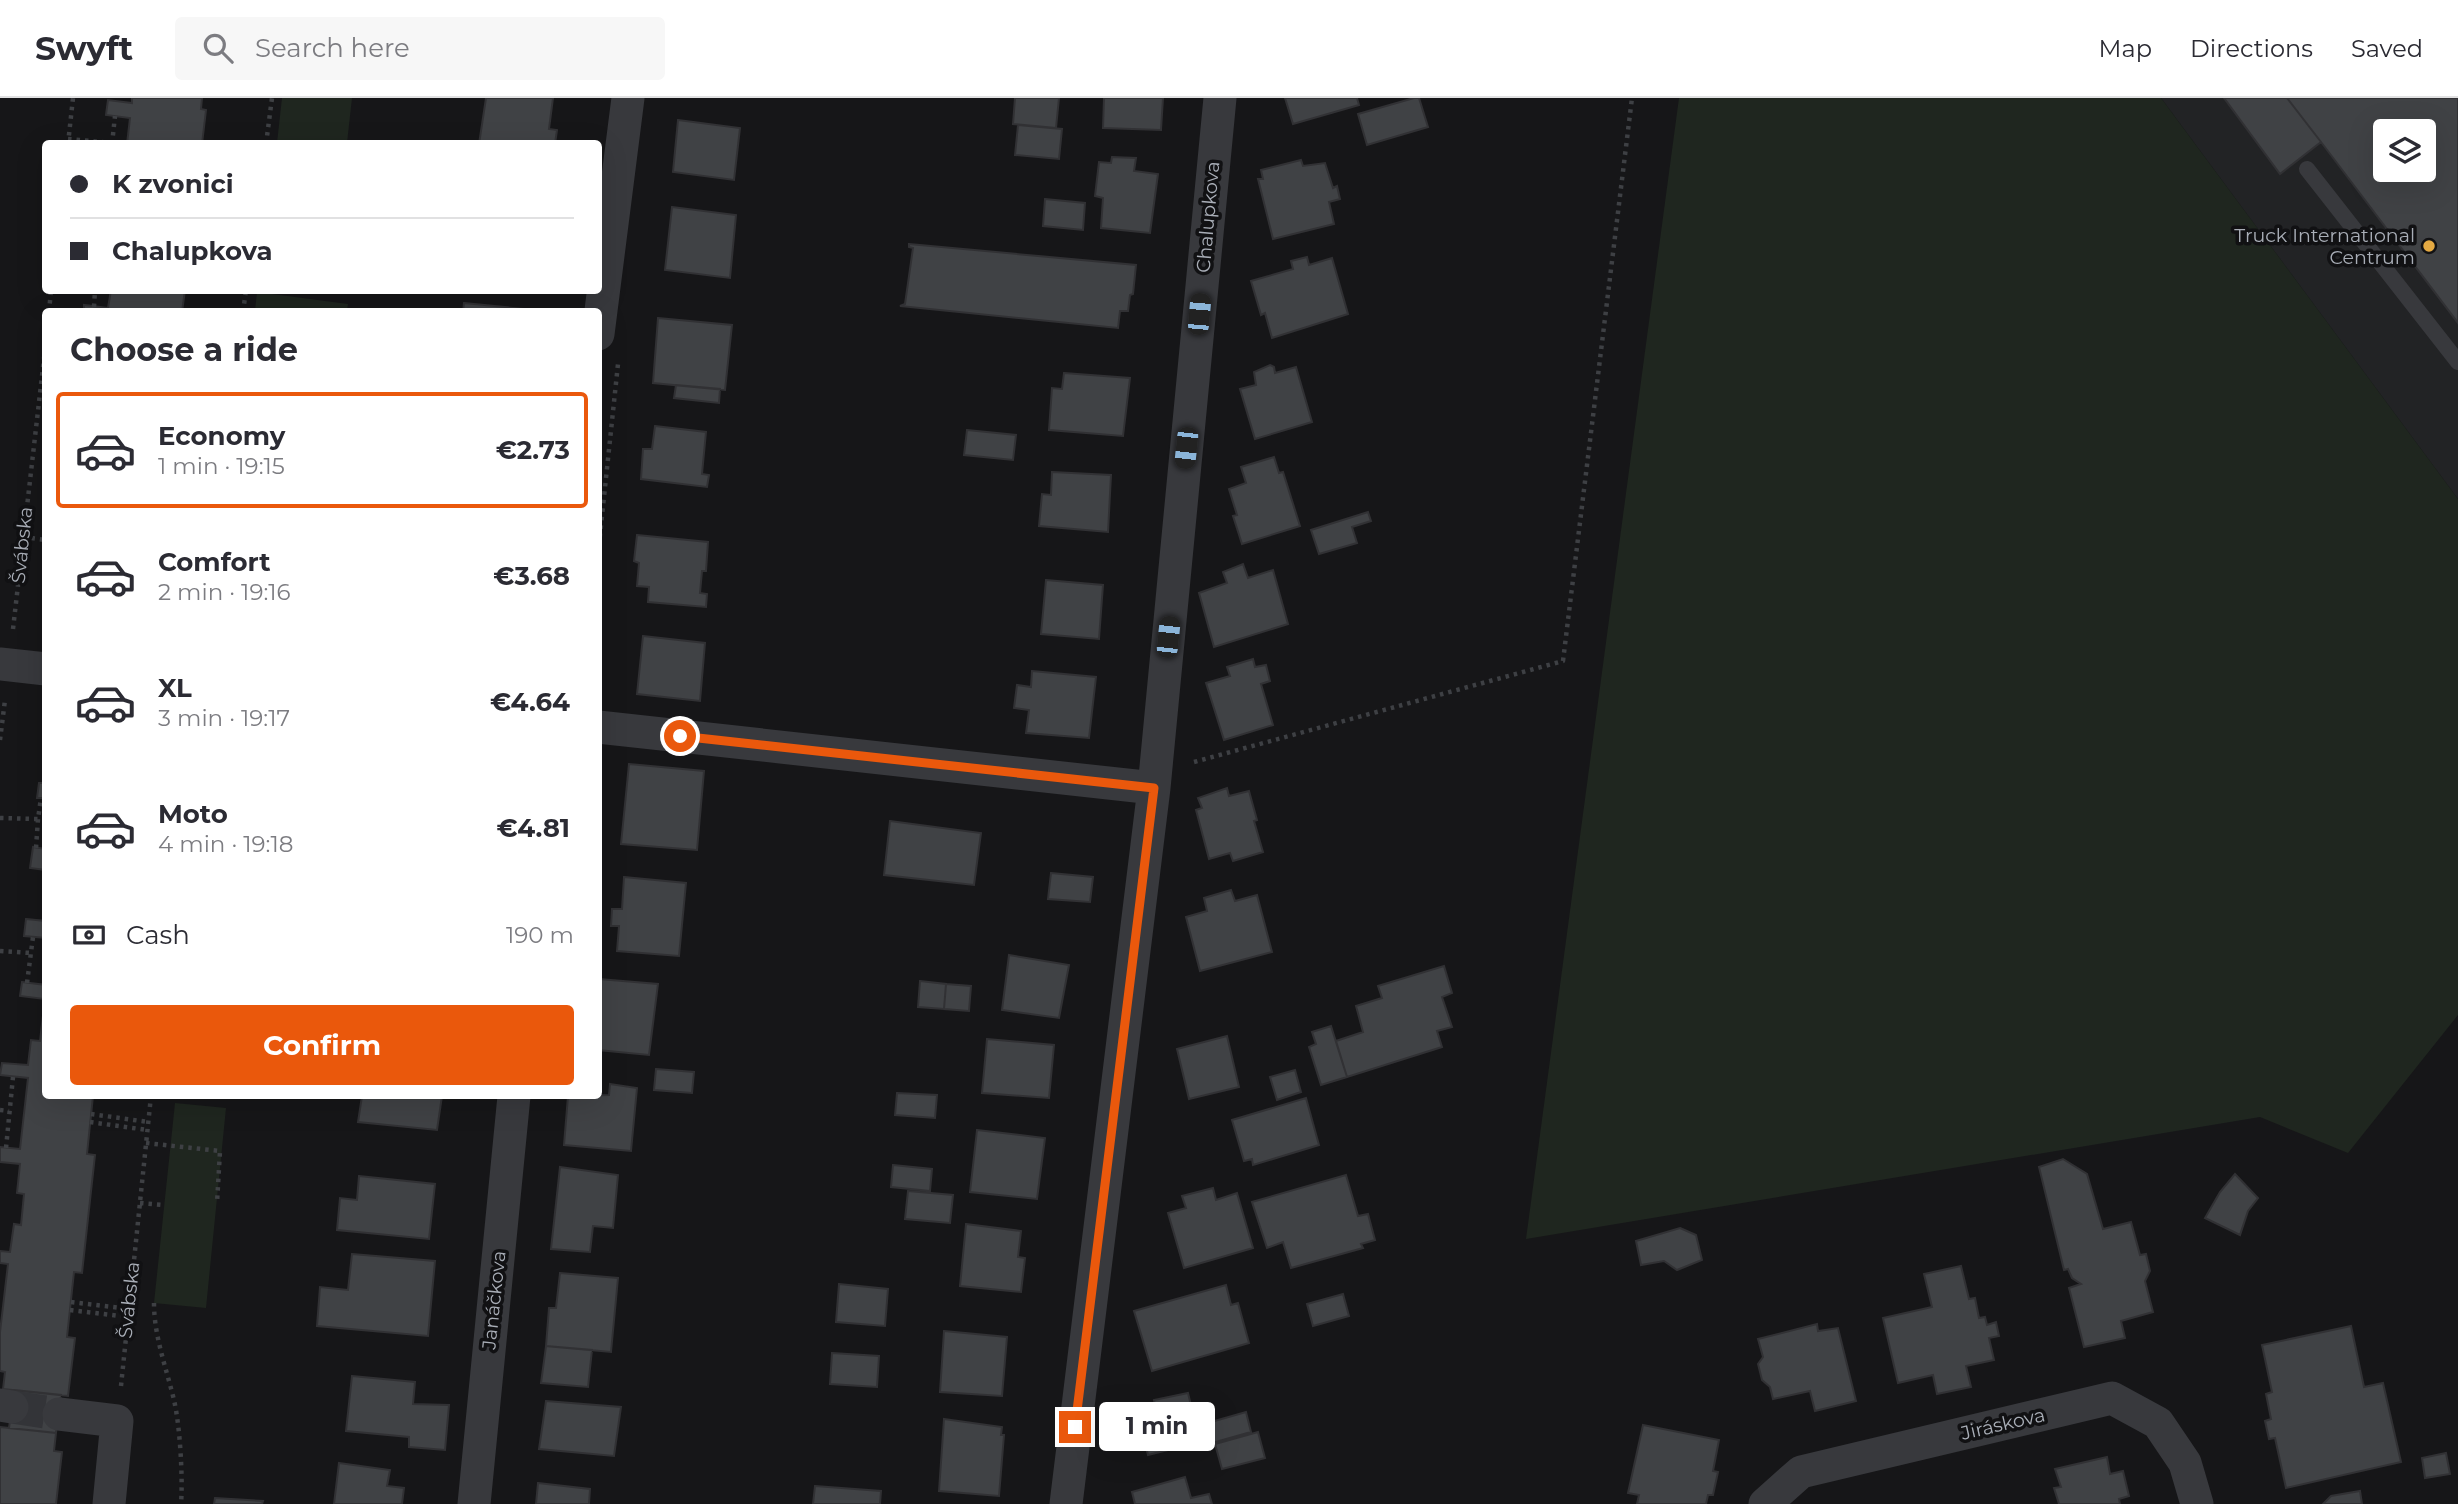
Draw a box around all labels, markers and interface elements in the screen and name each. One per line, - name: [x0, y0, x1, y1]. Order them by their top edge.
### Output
- search box: [175, 17, 665, 80]
- text: Swyft: [35, 28, 133, 68]
- icon: search: [199, 29, 237, 67]
- text: Search here: [255, 32, 410, 64]
- text: Map: [2099, 34, 2152, 63]
- text: Directions: [2190, 34, 2313, 63]
- text: Saved: [2351, 34, 2423, 63]
- map controls: [2373, 119, 2436, 182]
- button: layers: [2373, 119, 2436, 182]
- street label: Chalupkova: [1192, 160, 1224, 274]
- text: K zvonici: [112, 168, 234, 200]
- place label: Truck International Centrum: [2234, 224, 2415, 269]
- text: Chalupkova: [112, 235, 273, 267]
- marker: Truck International Centrum: [2421, 238, 2437, 254]
- car: [1187, 292, 1212, 336]
- text: Choose a ride: [70, 330, 298, 369]
- icon: car: [74, 419, 137, 482]
- text: Economy: [158, 420, 285, 452]
- car: [1174, 426, 1199, 470]
- text: €2.73: [496, 434, 570, 466]
- text: 1 min · 19:15: [158, 452, 285, 480]
- street label: Švábska: [7, 505, 37, 585]
- icon: car: [74, 545, 137, 608]
- text: Comfort: [158, 546, 270, 578]
- text: €3.68: [493, 560, 570, 592]
- text: 2 min · 19:16: [158, 578, 291, 606]
- car: [1156, 615, 1181, 659]
- icon: car: [74, 671, 137, 734]
- text: XL: [158, 672, 192, 704]
- text: €4.64: [490, 686, 570, 718]
- text: 3 min · 19:17: [158, 704, 290, 732]
- route start: [664, 720, 696, 752]
- icon: car: [74, 797, 137, 860]
- text: Moto: [158, 798, 228, 830]
- text: €4.81: [496, 812, 570, 844]
- text: 4 min · 19:18: [158, 830, 293, 858]
- icon: cash: [70, 916, 108, 954]
- text: Cash: [126, 919, 190, 951]
- text: 190 m: [506, 921, 574, 949]
- button: Confirm: [70, 1005, 574, 1085]
- street label: Janáčkova: [477, 1250, 511, 1351]
- street label: Švábska: [114, 1260, 144, 1340]
- callout: 1 min: [1100, 1402, 1215, 1452]
- street label: Jiráskova: [1958, 1403, 2047, 1445]
- route end: [1059, 1411, 1091, 1443]
- text: 1 min: [1126, 1412, 1188, 1440]

